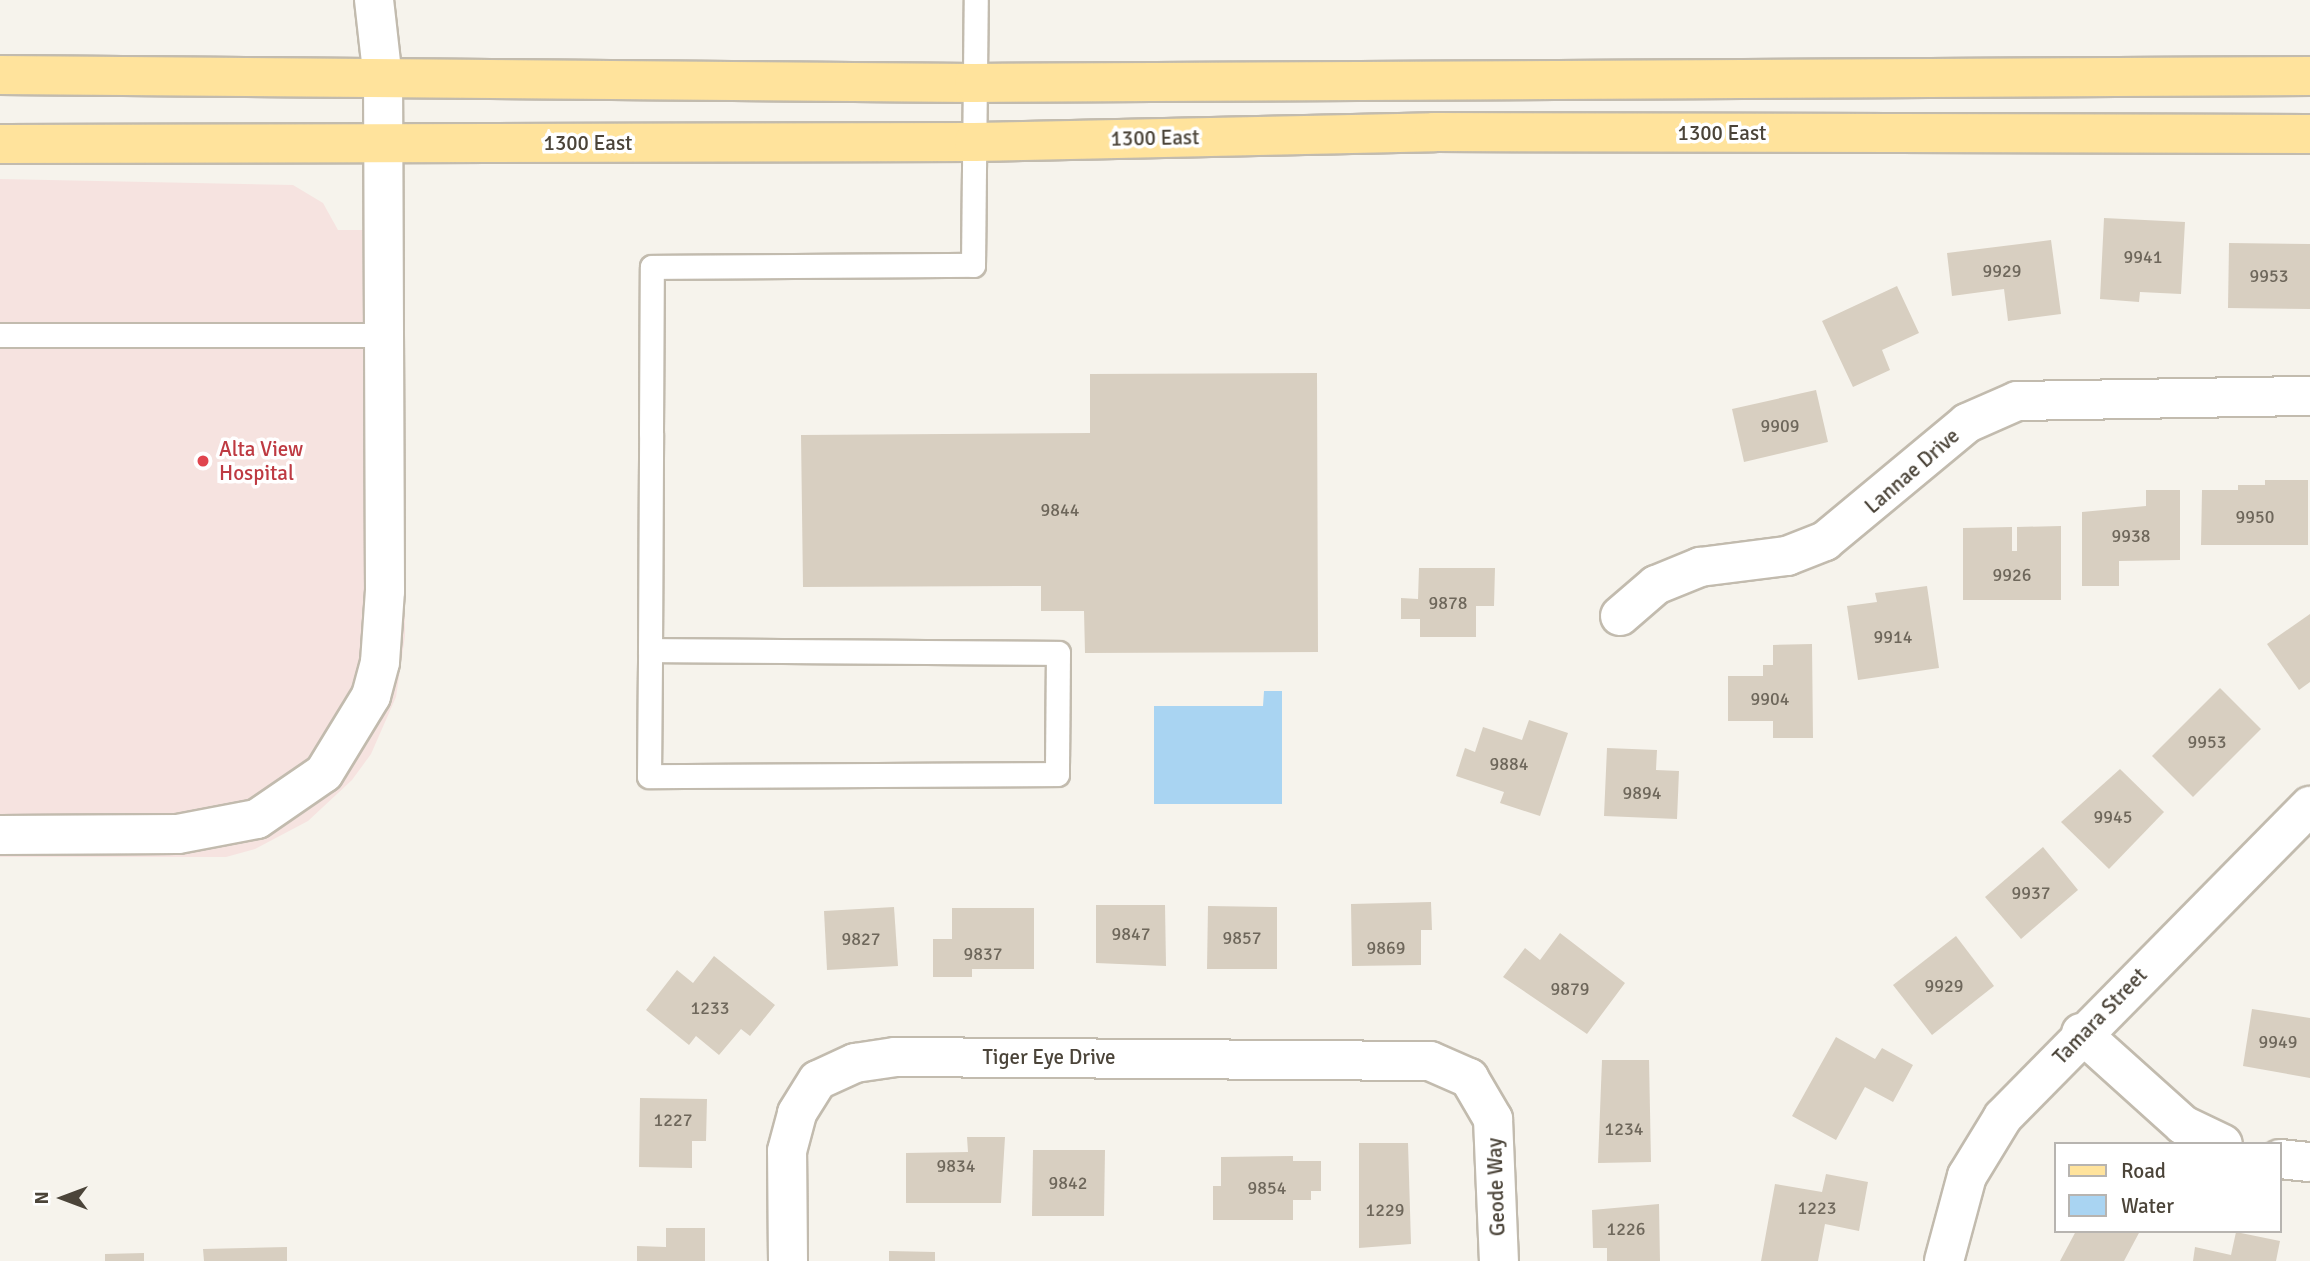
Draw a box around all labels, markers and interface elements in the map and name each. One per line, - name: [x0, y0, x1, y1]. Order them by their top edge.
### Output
- street label: 1300 East: [1678, 120, 1766, 146]
- street label: 1300 East: [1110, 125, 1200, 151]
- street label: 1300 East: [544, 130, 632, 156]
- house number: 9941: [2124, 246, 2162, 268]
- house number: 9929: [1983, 260, 2021, 282]
- house number: 9953: [2250, 265, 2288, 287]
- house number: 9909: [1761, 415, 1799, 437]
- street label: Lannae Drive: [1860, 423, 1964, 519]
- place label: Alta View Hospital: [219, 436, 303, 486]
- marker: Alta View Hospital: [193, 451, 213, 471]
- house number: 9844: [1041, 499, 1079, 521]
- house number: 9950: [2236, 506, 2274, 528]
- house number: 9938: [2112, 525, 2150, 547]
- house number: 9926: [1993, 564, 2031, 586]
- house number: 9878: [1429, 592, 1467, 614]
- house number: 9914: [1874, 626, 1912, 648]
- house number: 9904: [1751, 688, 1789, 710]
- house number: 9953: [2188, 731, 2226, 753]
- house number: 9884: [1490, 753, 1528, 775]
- house number: 9894: [1623, 782, 1661, 804]
- house number: 9945: [2094, 806, 2132, 828]
- house number: 9937: [2012, 882, 2050, 904]
- house number: 9847: [1112, 923, 1150, 945]
- house number: 9857: [1223, 927, 1261, 949]
- house number: 9827: [842, 928, 880, 950]
- house number: 9869: [1367, 937, 1405, 959]
- house number: 9837: [964, 943, 1002, 965]
- street label: Tamara Street: [2048, 963, 2152, 1069]
- house number: 9929: [1925, 975, 1963, 997]
- house number: 9879: [1551, 978, 1589, 1000]
- house number: 1233: [691, 997, 729, 1019]
- house number: 9949: [2259, 1031, 2297, 1053]
- street label: Tiger Eye Drive: [982, 1044, 1116, 1070]
- house number: 1227: [654, 1109, 692, 1131]
- house number: 1234: [1605, 1118, 1643, 1140]
- street label: Geode Way: [1482, 1137, 1510, 1237]
- legend: [2054, 1142, 2282, 1233]
- house number: 9834: [937, 1155, 975, 1177]
- text: Road: [2121, 1158, 2166, 1184]
- north arrow: [28, 1163, 98, 1233]
- house number: 9842: [1049, 1172, 1087, 1194]
- house number: 9854: [1248, 1177, 1286, 1199]
- text: N: [30, 1191, 54, 1205]
- text: Water: [2121, 1193, 2174, 1219]
- house number: 1223: [1798, 1197, 1836, 1219]
- house number: 1229: [1366, 1199, 1404, 1221]
- house number: 1226: [1607, 1218, 1645, 1240]

